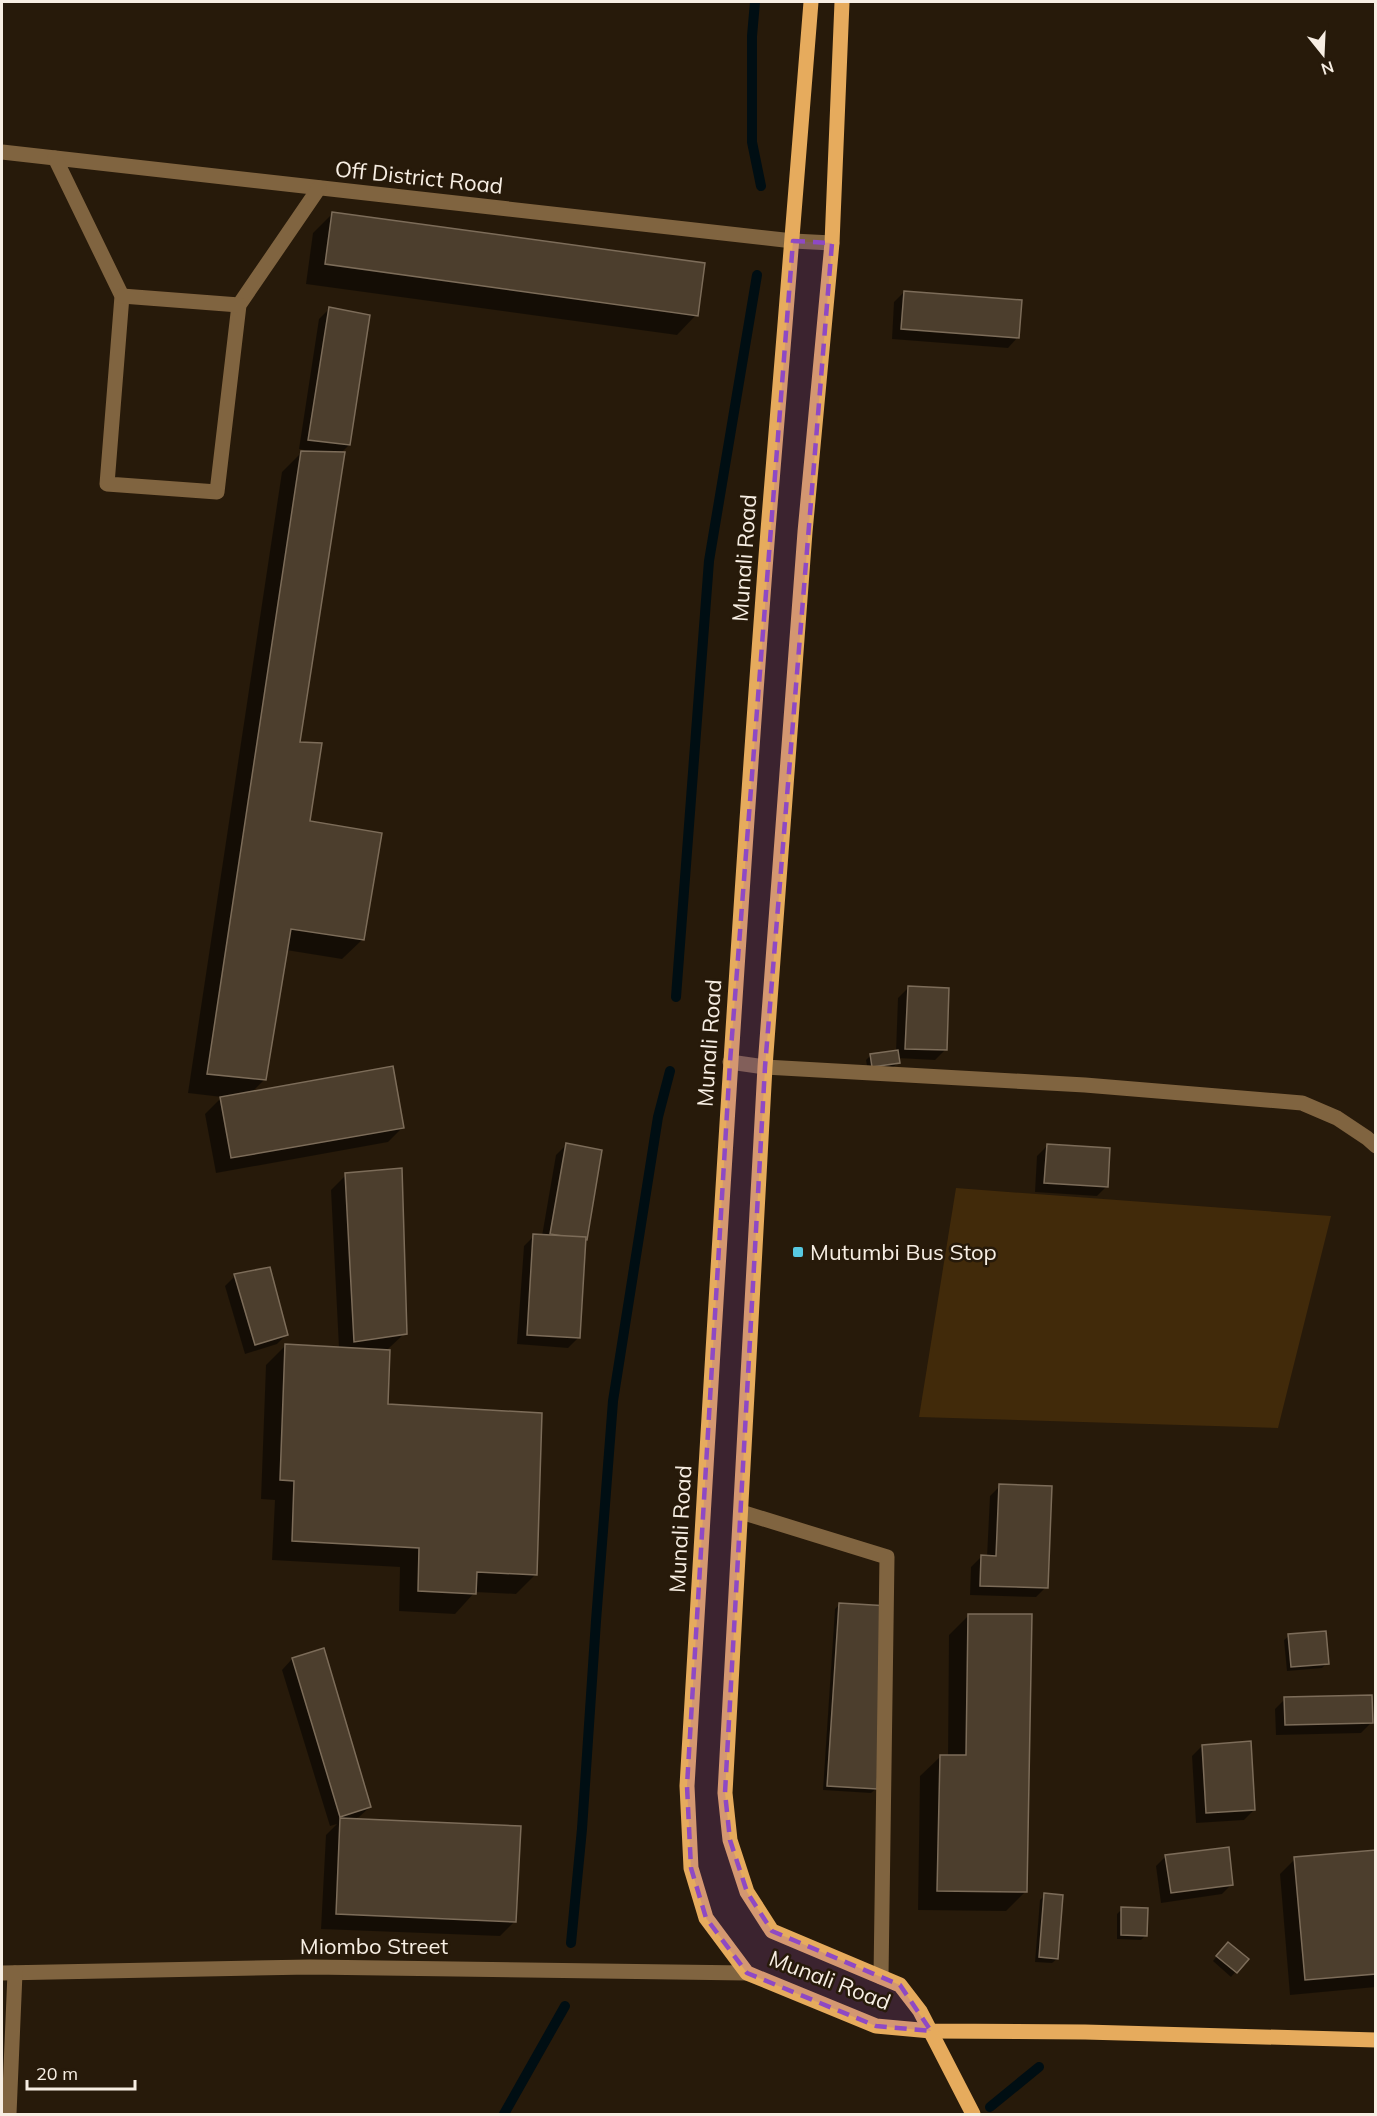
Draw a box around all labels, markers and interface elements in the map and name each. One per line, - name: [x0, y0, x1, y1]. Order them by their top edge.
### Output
- north arrow: [1293, 24, 1353, 84]
- text: N: [1319, 57, 1336, 80]
- street label: Off District Road: [334, 154, 504, 200]
- street label: Munali Road: [726, 493, 762, 623]
- street label: Munali Road: [691, 978, 727, 1108]
- place label: Mutumbi Bus Stop: [810, 1238, 997, 1266]
- marker: Mutumbi Bus Stop: [791, 1245, 805, 1259]
- street label: Munali Road: [663, 1464, 697, 1594]
- street label: Miombo Street: [300, 1932, 448, 1960]
- street label: Munali Road: [765, 1944, 895, 2016]
- scale bar: [27, 2053, 135, 2091]
- text: 20 m: [36, 2062, 78, 2085]

